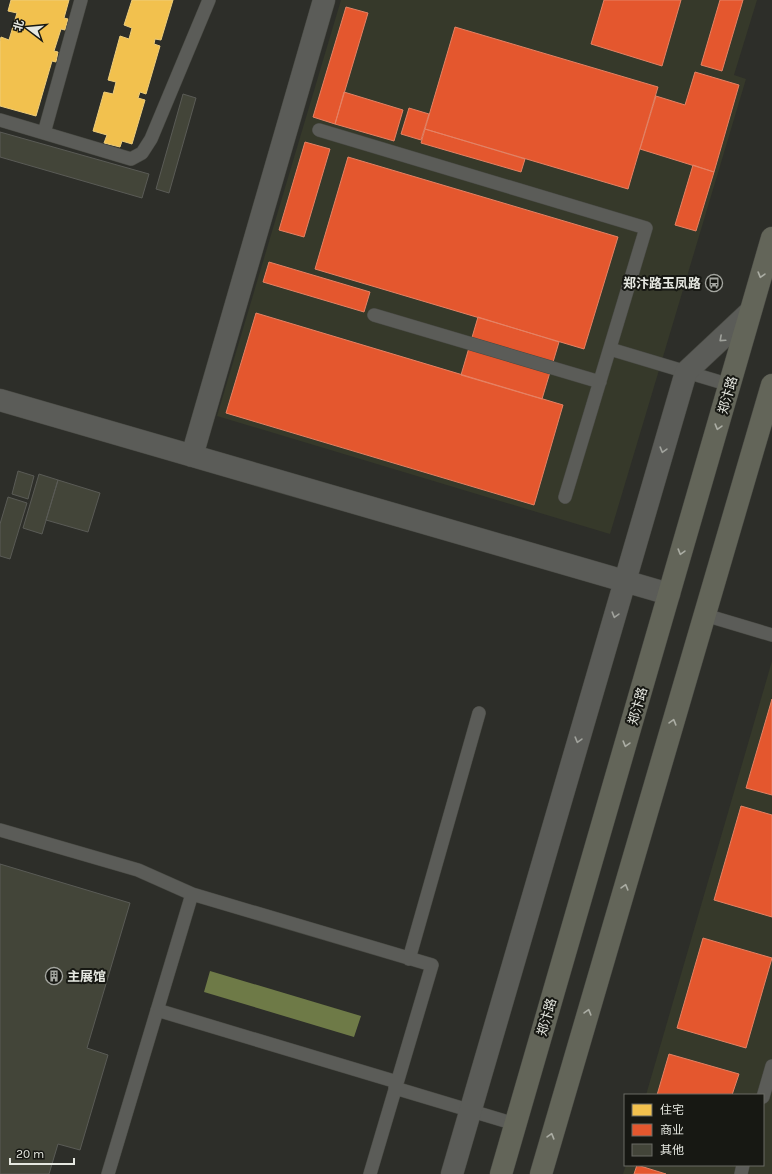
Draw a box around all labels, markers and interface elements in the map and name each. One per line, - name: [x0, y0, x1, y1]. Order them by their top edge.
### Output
- north arrow: [8, 8, 48, 48]
- text: 北: [11, 18, 27, 32]
- one-way arrow: [757, 271, 766, 278]
- bus stop icon: 郑汴路玉凤路: [704, 273, 724, 293]
- place label: 郑汴路玉凤路: [623, 276, 701, 291]
- one-way arrow: [719, 334, 727, 342]
- street label: 郑汴路: [715, 374, 740, 416]
- one-way arrow: [714, 423, 723, 430]
- one-way arrow: [659, 446, 668, 453]
- one-way arrow: [677, 548, 686, 555]
- one-way arrow: [611, 611, 620, 618]
- street label: 郑汴路: [625, 685, 650, 727]
- one-way arrow: [668, 719, 677, 726]
- one-way arrow: [574, 736, 583, 743]
- one-way arrow: [622, 740, 631, 747]
- one-way arrow: [620, 884, 629, 891]
- building icon: 主展馆: [44, 966, 64, 986]
- place label: 主展馆: [67, 969, 106, 984]
- street label: 郑汴路: [534, 996, 559, 1038]
- one-way arrow: [583, 1008, 592, 1015]
- legend: [624, 1094, 764, 1166]
- text: 住宅: [660, 1103, 684, 1117]
- text: 商业: [660, 1123, 684, 1137]
- one-way arrow: [546, 1133, 555, 1140]
- scale bar: [10, 1140, 74, 1166]
- text: 其他: [660, 1143, 684, 1157]
- text: 20 m: [16, 1147, 44, 1161]

